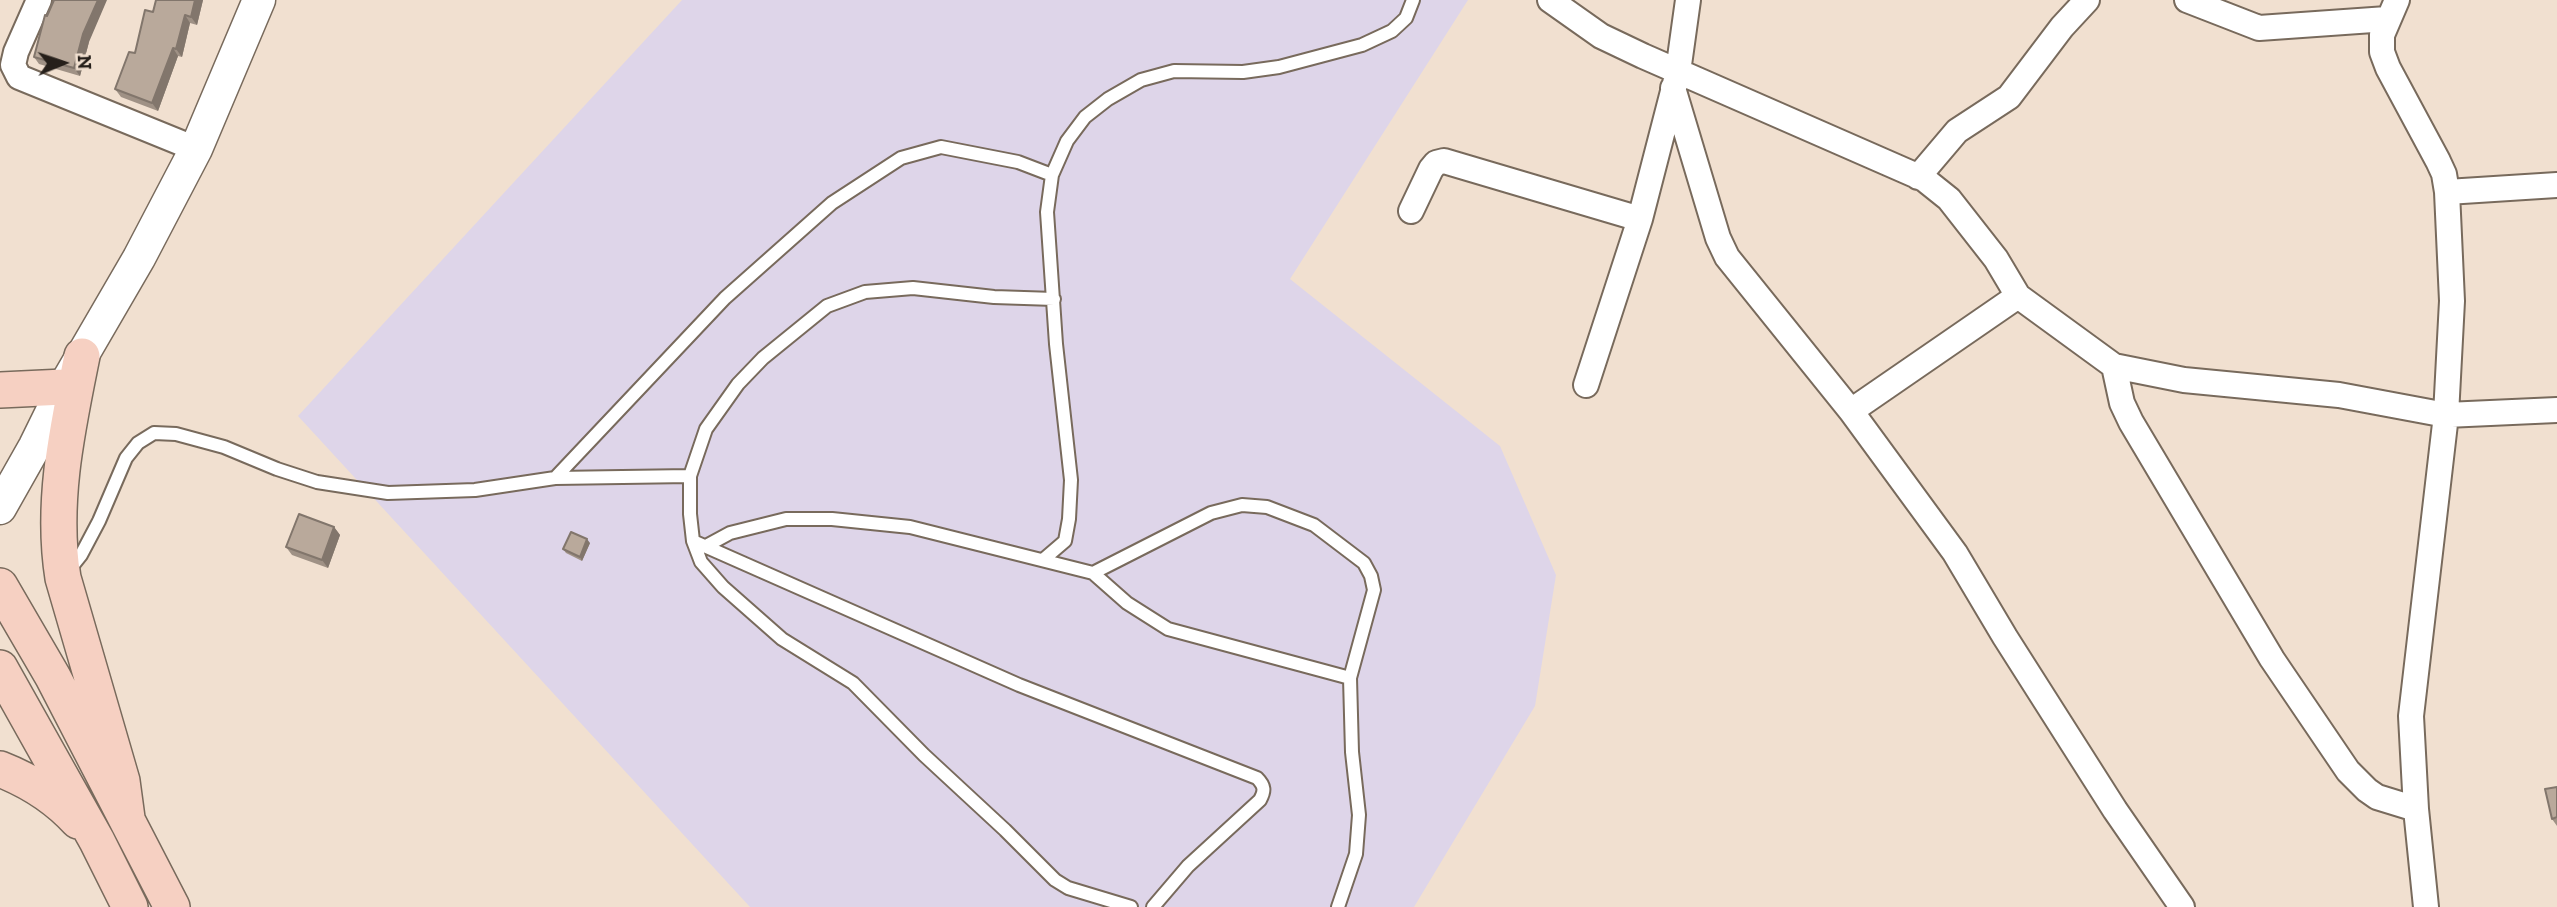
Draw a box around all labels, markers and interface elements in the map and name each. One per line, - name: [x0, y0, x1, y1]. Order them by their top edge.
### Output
- north arrow: [28, 28, 98, 98]
- text: N: [73, 55, 96, 70]

